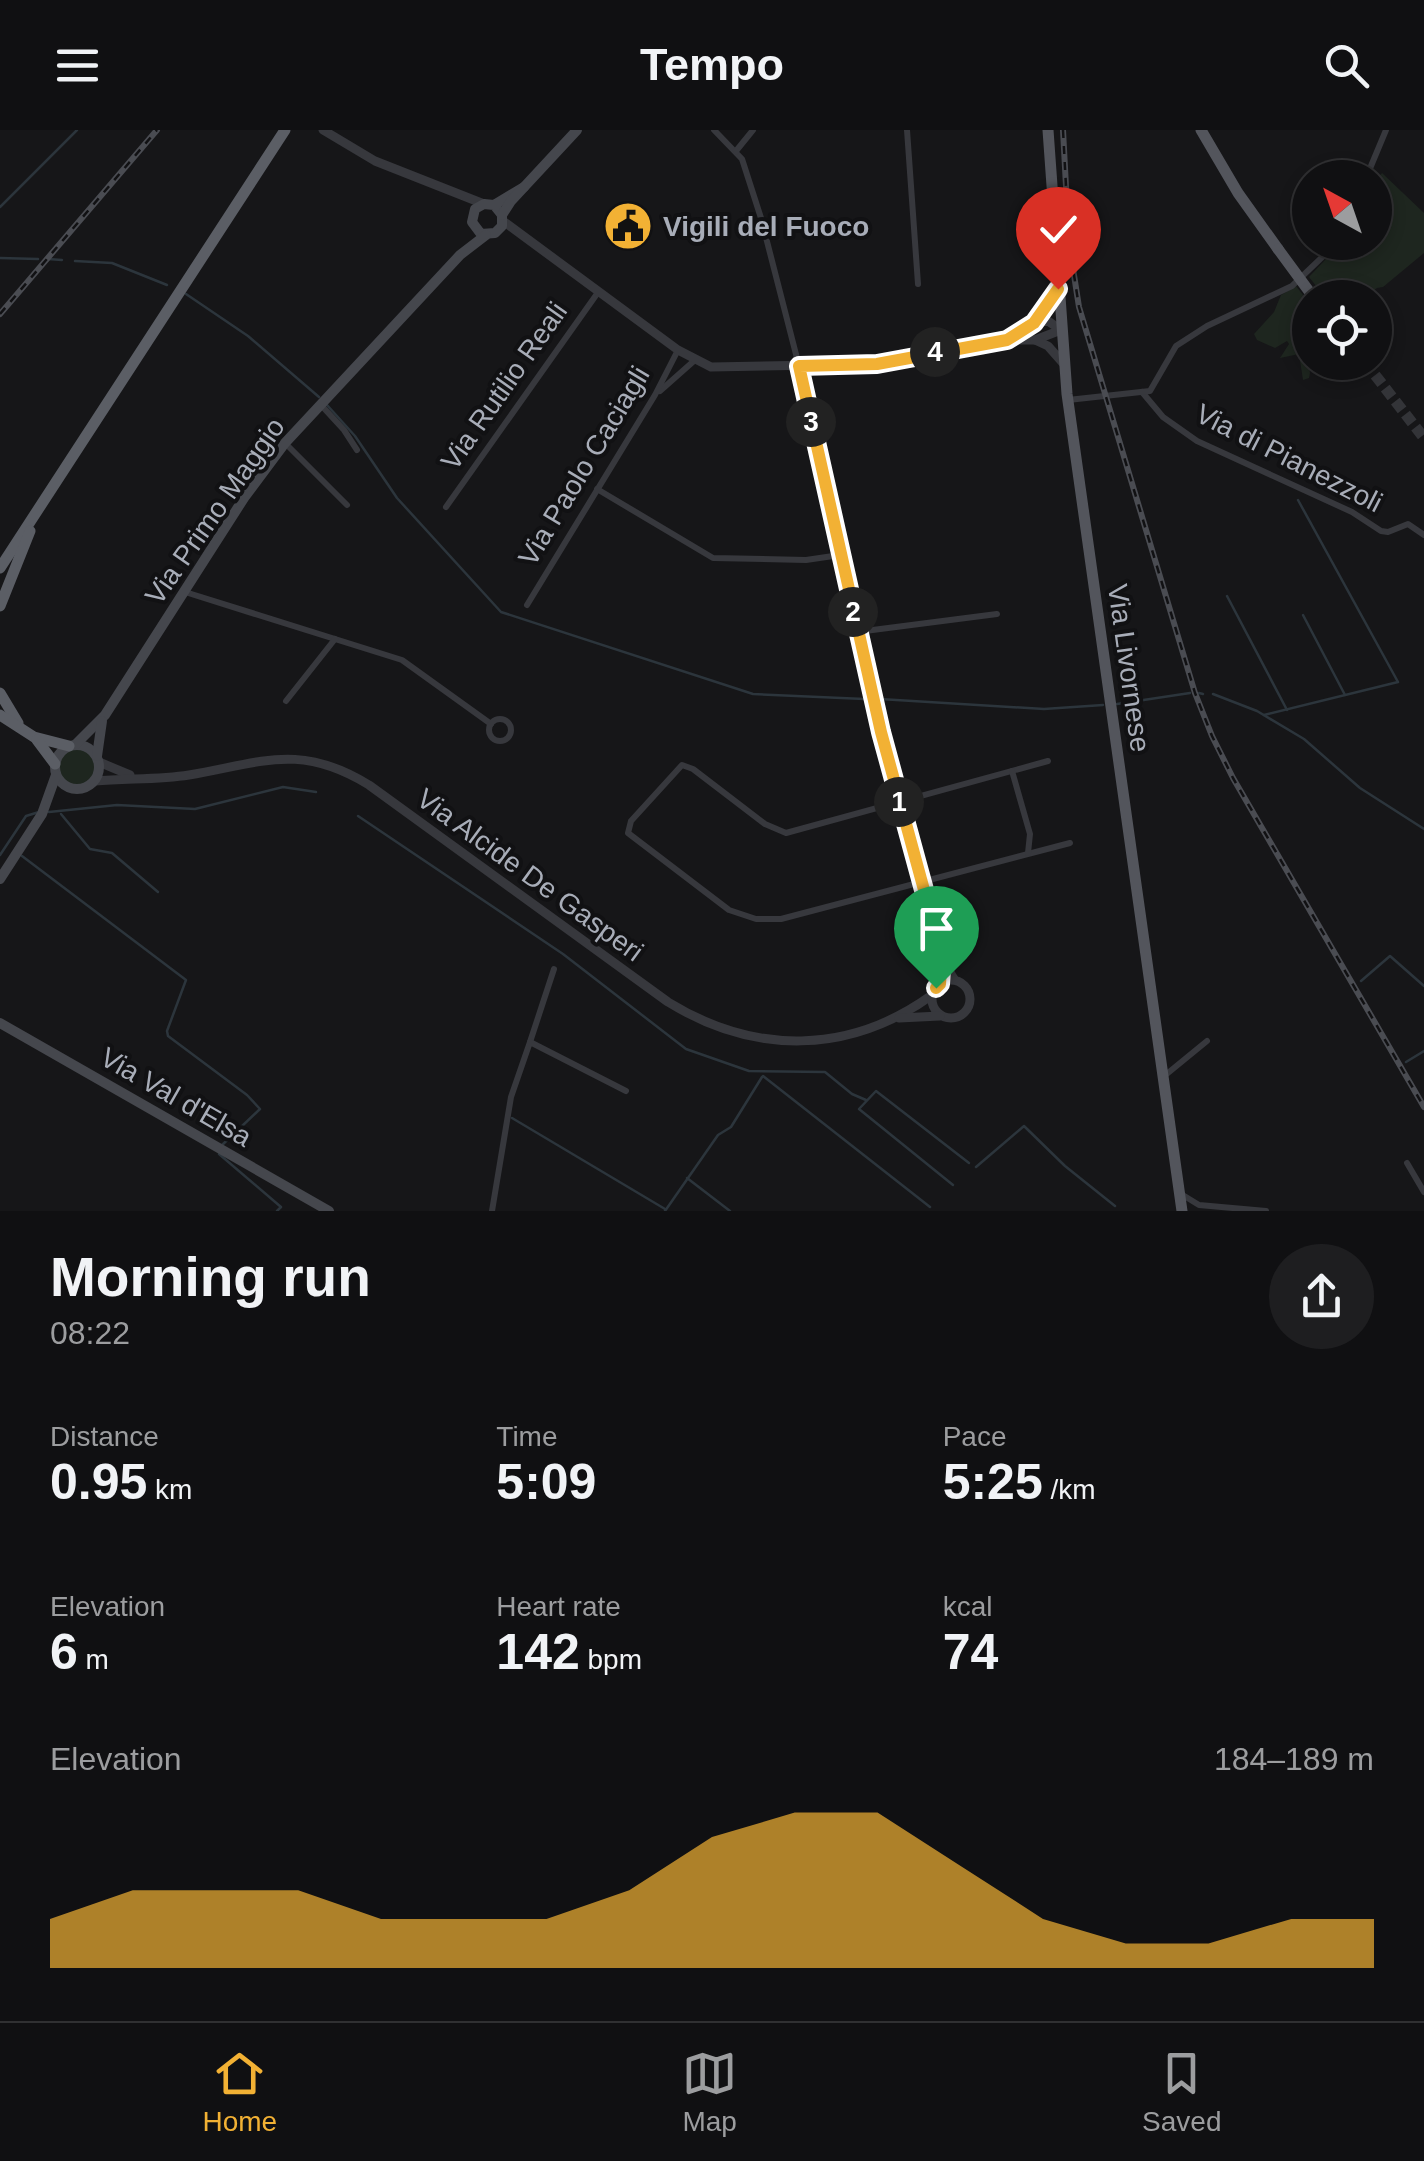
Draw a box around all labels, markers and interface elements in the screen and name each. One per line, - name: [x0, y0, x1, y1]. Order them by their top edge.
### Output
- icon: menu: [50, 38, 105, 93]
- icon: search: [1319, 38, 1374, 93]
- text: Tempo: [640, 39, 784, 90]
- north arrow: [1292, 160, 1392, 260]
- map controls: [1292, 160, 1392, 380]
- pin: [1016, 187, 1101, 290]
- public building icon: Vigili del Fuoco: [602, 200, 654, 252]
- icon: check: [1031, 202, 1086, 257]
- place label: Vigili del Fuoco: [663, 211, 869, 242]
- button: locate: [1292, 280, 1392, 380]
- street label: Via Rutilio Reali: [435, 296, 573, 476]
- pin: 4: [910, 327, 960, 377]
- text: 4: [927, 336, 943, 367]
- street label: Via Paolo Caciagli: [512, 361, 656, 571]
- pin: 3: [786, 397, 836, 447]
- street label: Via di Pianezzoli: [1191, 398, 1387, 518]
- text: 3: [803, 406, 819, 437]
- street label: Via Primo Maggio: [139, 412, 291, 610]
- street label: Via Livornese: [1102, 582, 1156, 754]
- pin: 2: [828, 587, 878, 637]
- text: 2: [845, 596, 861, 627]
- pin: 1: [874, 777, 924, 827]
- street label: Via Alcide De Gasperi: [411, 783, 649, 967]
- text: 1: [891, 786, 907, 817]
- pin: [894, 886, 979, 989]
- icon: arrive: [909, 901, 964, 956]
- street label: Via Val d'Elsa: [95, 1041, 257, 1153]
- button: share: [1269, 1244, 1374, 1349]
- text: Morning run: [50, 1246, 371, 1308]
- text: 08:22: [50, 1315, 130, 1351]
- text: Distance: [50, 1421, 159, 1452]
- text: Time: [496, 1421, 558, 1452]
- text: Pace: [943, 1421, 1006, 1452]
- text: 0.95: [50, 1454, 147, 1510]
- text: 5:09: [496, 1454, 596, 1510]
- text: 5:25: [943, 1454, 1043, 1510]
- text: km: [147, 1474, 192, 1505]
- text: /km: [1043, 1474, 1096, 1505]
- text: Elevation: [50, 1591, 165, 1622]
- text: Heart rate: [496, 1591, 621, 1622]
- text: kcal: [943, 1591, 992, 1622]
- text: 6: [50, 1624, 78, 1680]
- text: 142: [496, 1624, 580, 1680]
- text: 74: [943, 1624, 998, 1680]
- text: m: [78, 1644, 109, 1675]
- text: bpm: [580, 1644, 642, 1675]
- text: Elevation: [50, 1741, 182, 1777]
- text: 184–189 m: [1214, 1741, 1374, 1777]
- tab: Home: [202, 2046, 277, 2138]
- tab: Map: [682, 2046, 737, 2138]
- tab: Saved: [1142, 2046, 1221, 2138]

